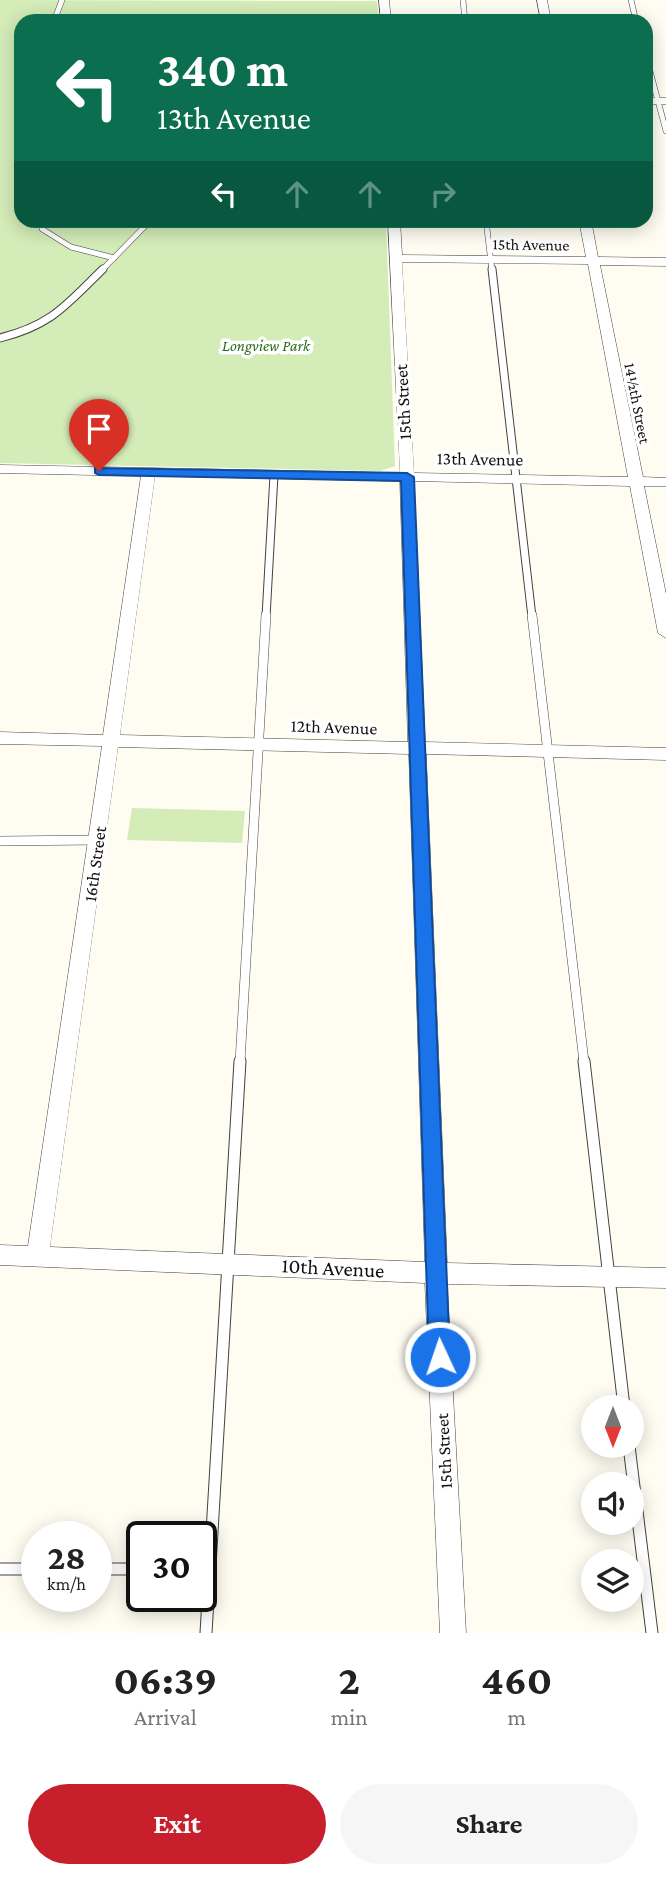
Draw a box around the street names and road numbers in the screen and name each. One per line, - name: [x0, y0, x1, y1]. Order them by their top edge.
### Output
- street label: 15th Avenue: [492, 235, 570, 254]
- street label: 14½th Street: [621, 361, 654, 446]
- street label: 15th Street: [391, 363, 415, 440]
- street label: 13th Avenue: [437, 448, 524, 470]
- street label: 12th Avenue: [290, 715, 378, 739]
- street label: 16th Street: [80, 824, 110, 903]
- street label: 10th Avenue: [281, 1253, 385, 1283]
- street label: 15th Street: [432, 1412, 456, 1489]

